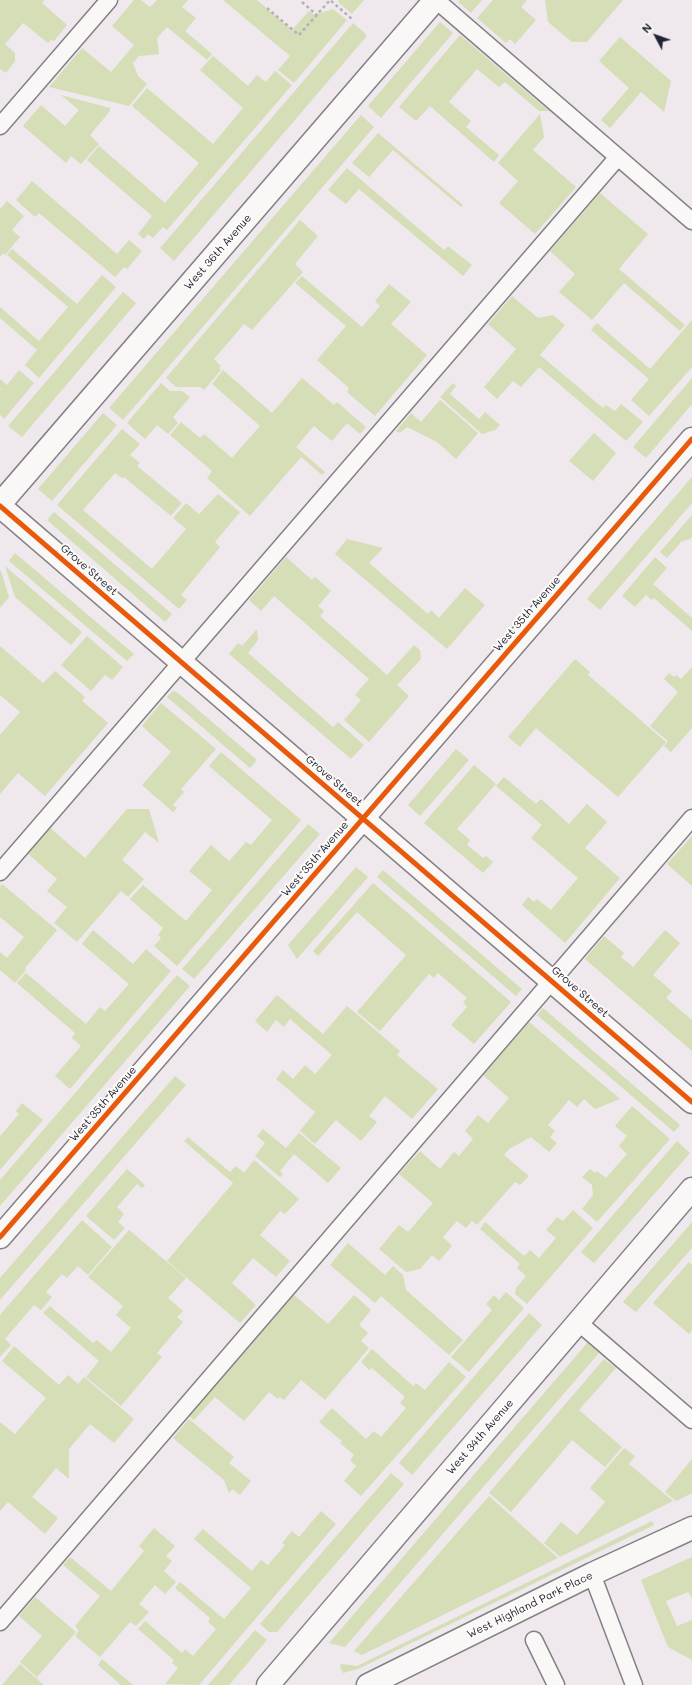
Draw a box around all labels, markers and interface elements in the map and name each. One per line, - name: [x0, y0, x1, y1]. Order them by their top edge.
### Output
- north arrow: [636, 16, 676, 56]
- text: N: [638, 20, 655, 36]
- street label: West 36th Avenue: [182, 211, 254, 293]
- street label: Grove Street: [58, 542, 120, 598]
- street label: West 35th Avenue: [491, 574, 563, 654]
- street label: Grove Street: [303, 753, 365, 809]
- street label: West 35th Avenue: [279, 819, 351, 899]
- street label: Grove Street: [549, 964, 611, 1020]
- street label: West 35th Avenue: [67, 1064, 139, 1144]
- street label: West 34th Avenue: [444, 1397, 516, 1477]
- street label: West Highland Park Place: [465, 1569, 595, 1641]

